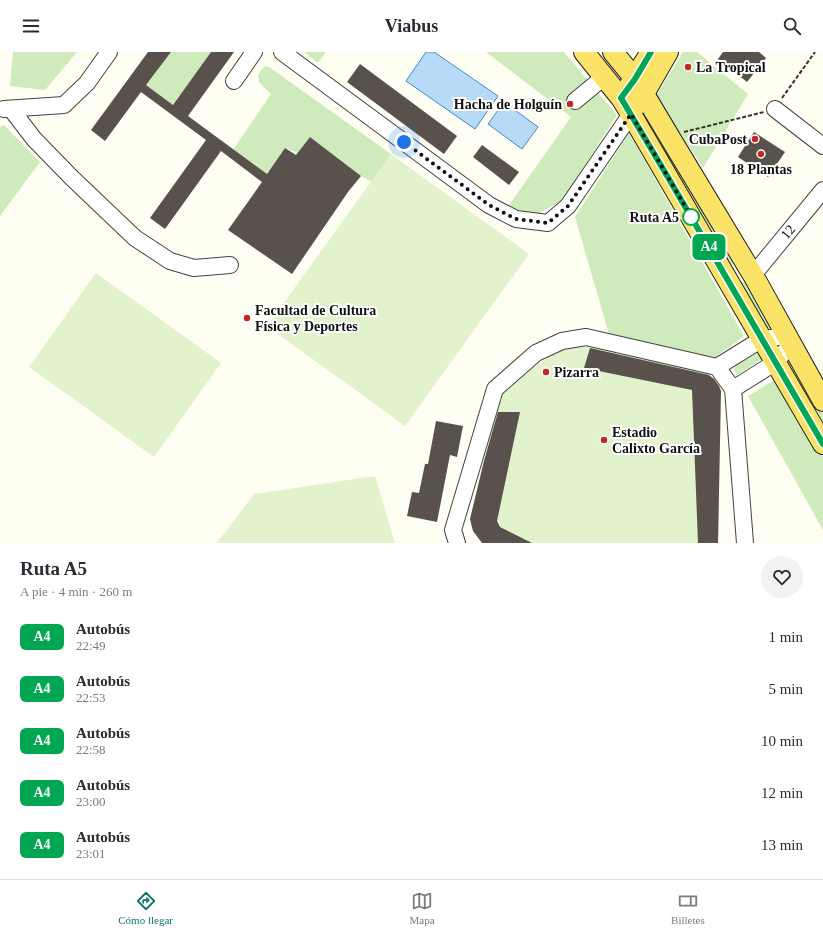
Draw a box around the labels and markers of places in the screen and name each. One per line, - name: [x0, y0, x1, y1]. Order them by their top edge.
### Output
- place label: La Tropical: [696, 60, 766, 75]
- marker: La Tropical: [683, 62, 693, 72]
- place label: Hacha de Holguín: [454, 97, 562, 112]
- marker: Hacha de Holguín: [565, 99, 575, 109]
- place label: CubaPost: [689, 132, 747, 147]
- marker: CubaPost: [750, 134, 760, 144]
- marker: 18 Plantas: [756, 149, 766, 159]
- place label: 18 Plantas: [730, 162, 792, 177]
- marker: Ruta A5: [682, 208, 700, 226]
- place label: Ruta A5: [630, 210, 679, 225]
- place label: Facultad de Cultura Física y Deportes: [255, 303, 376, 334]
- marker: Facultad de Cultura Física y Deportes: [242, 313, 252, 323]
- place label: Pizarra: [554, 365, 599, 380]
- marker: Pizarra: [541, 367, 551, 377]
- place label: Estadio Calixto García: [612, 425, 700, 456]
- marker: Estadio Calixto García: [599, 435, 609, 445]

